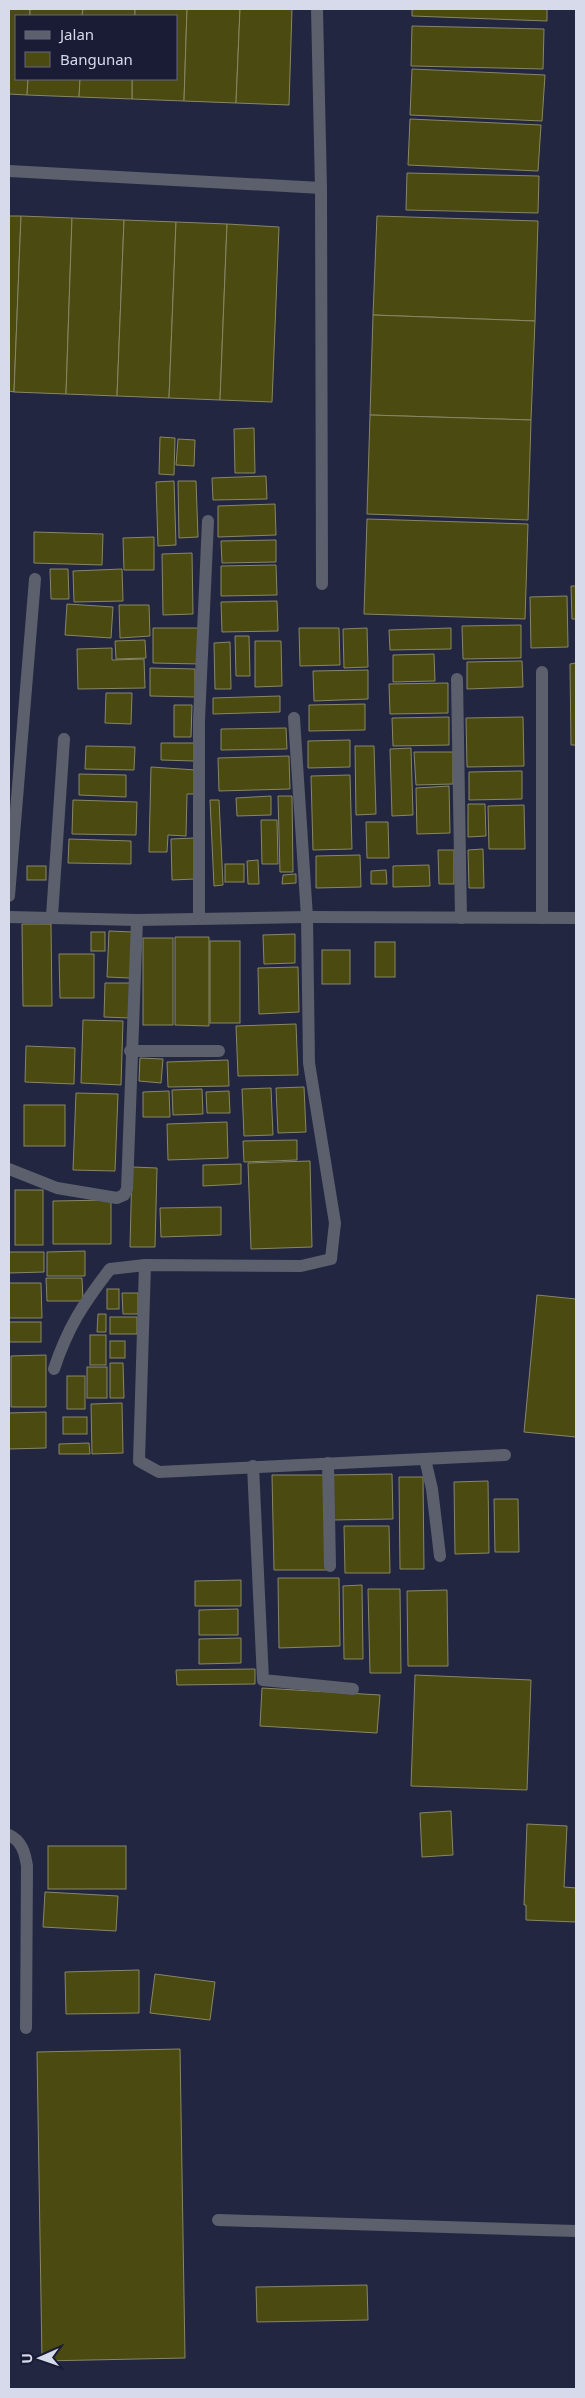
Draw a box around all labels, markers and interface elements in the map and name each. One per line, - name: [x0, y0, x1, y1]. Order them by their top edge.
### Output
- legend: [15, 15, 178, 80]
- text: Jalan: [58, 24, 94, 44]
- text: Bangunan: [60, 49, 133, 69]
- north arrow: [15, 2333, 65, 2383]
- text: U: [17, 2353, 36, 2364]

